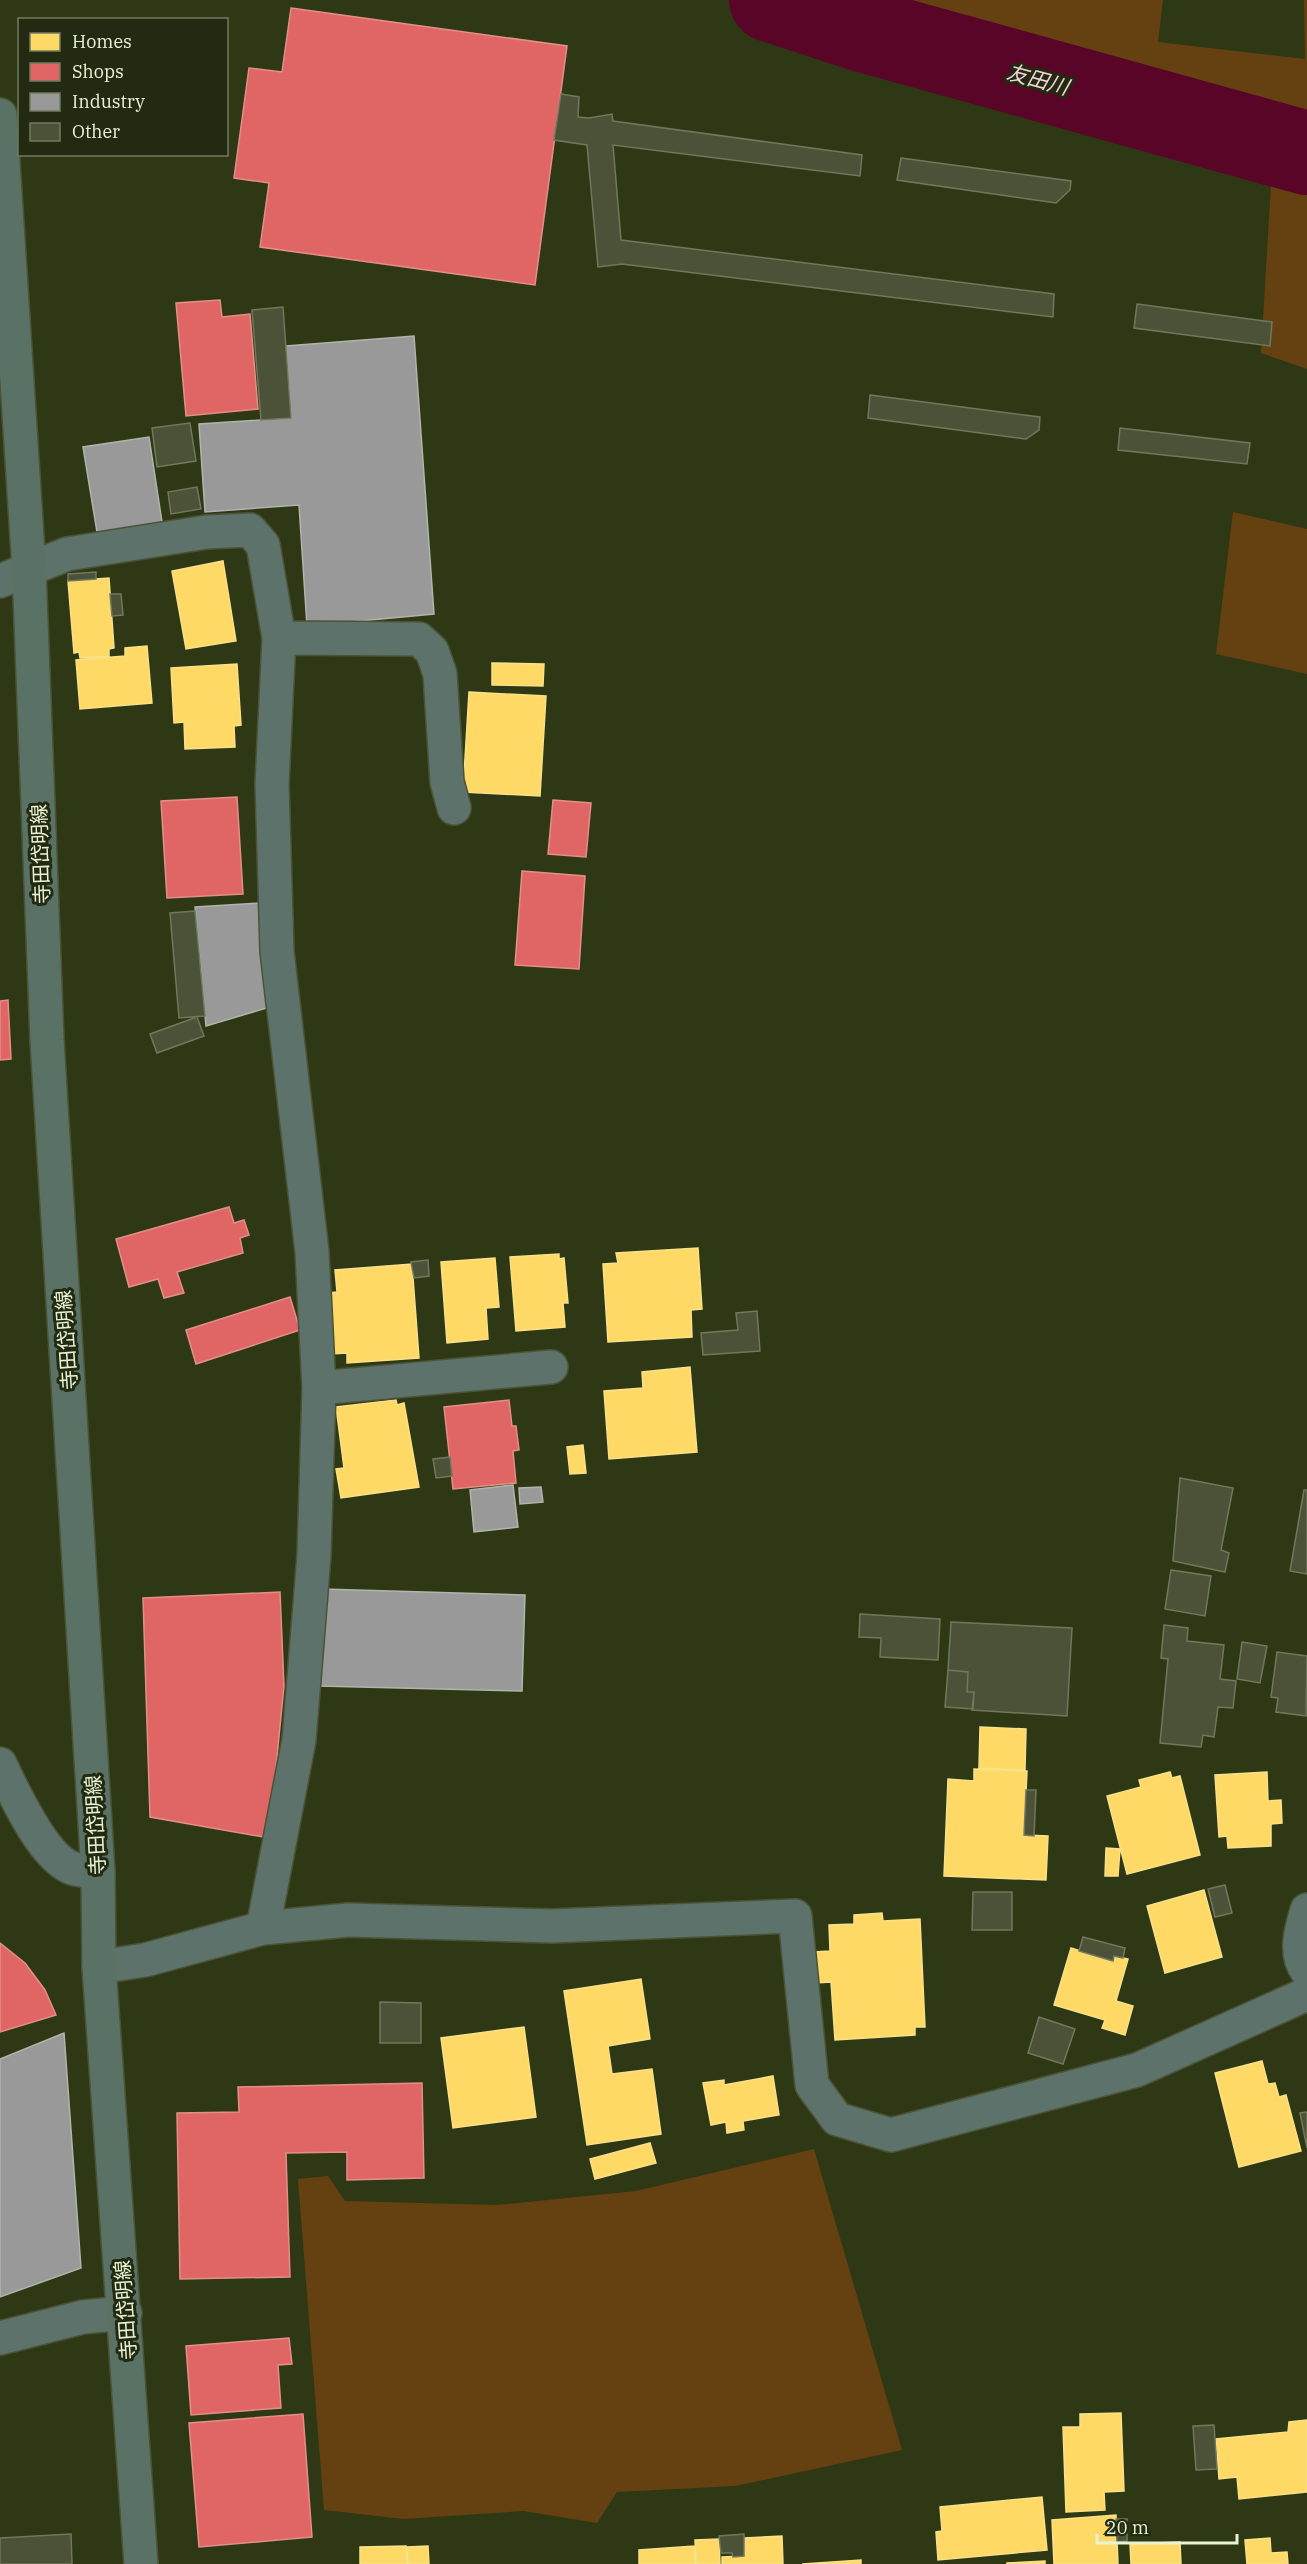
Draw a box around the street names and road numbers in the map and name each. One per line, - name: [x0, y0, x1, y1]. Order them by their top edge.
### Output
- street label: 寺田岱明線: [25, 804, 55, 904]
- street label: 寺田岱明線: [49, 1289, 83, 1391]
- street label: 寺田岱明線: [79, 1774, 111, 1876]
- street label: 寺田岱明線: [108, 2259, 142, 2361]

